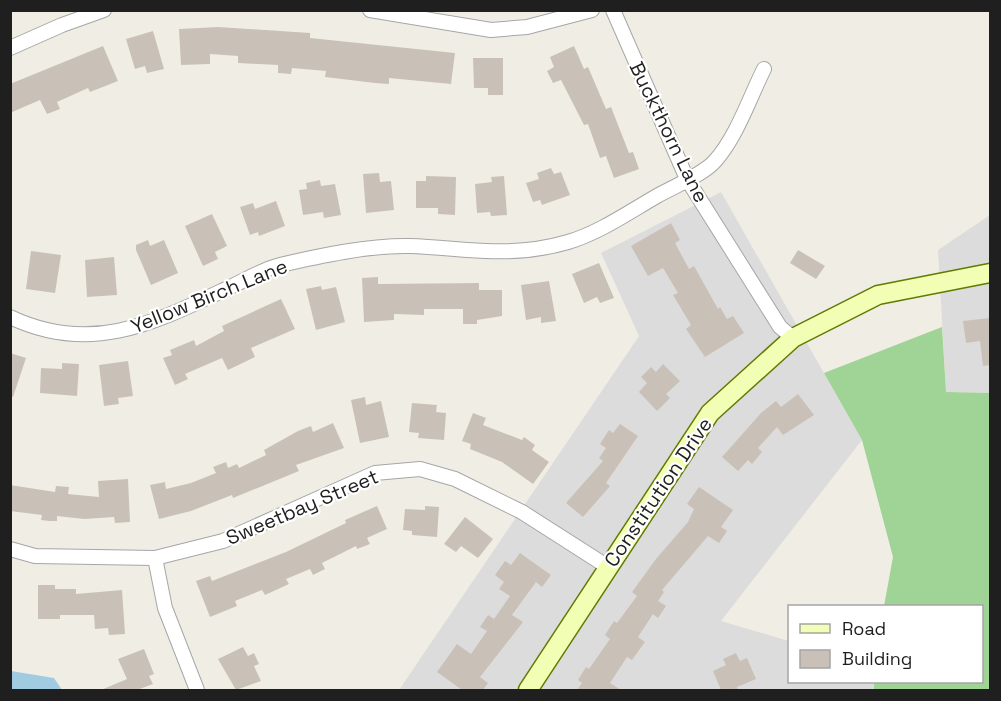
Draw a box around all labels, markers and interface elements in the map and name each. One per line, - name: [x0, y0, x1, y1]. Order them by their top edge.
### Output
- street label: Buckthorn Lane: [624, 57, 714, 207]
- street label: Yellow Birch Lane: [127, 253, 291, 339]
- street label: Constitution Drive: [598, 412, 718, 572]
- street label: Sweetbay Street: [222, 463, 382, 551]
- legend: [788, 605, 983, 683]
- text: Road: [842, 617, 886, 640]
- text: Building: [842, 647, 912, 670]

